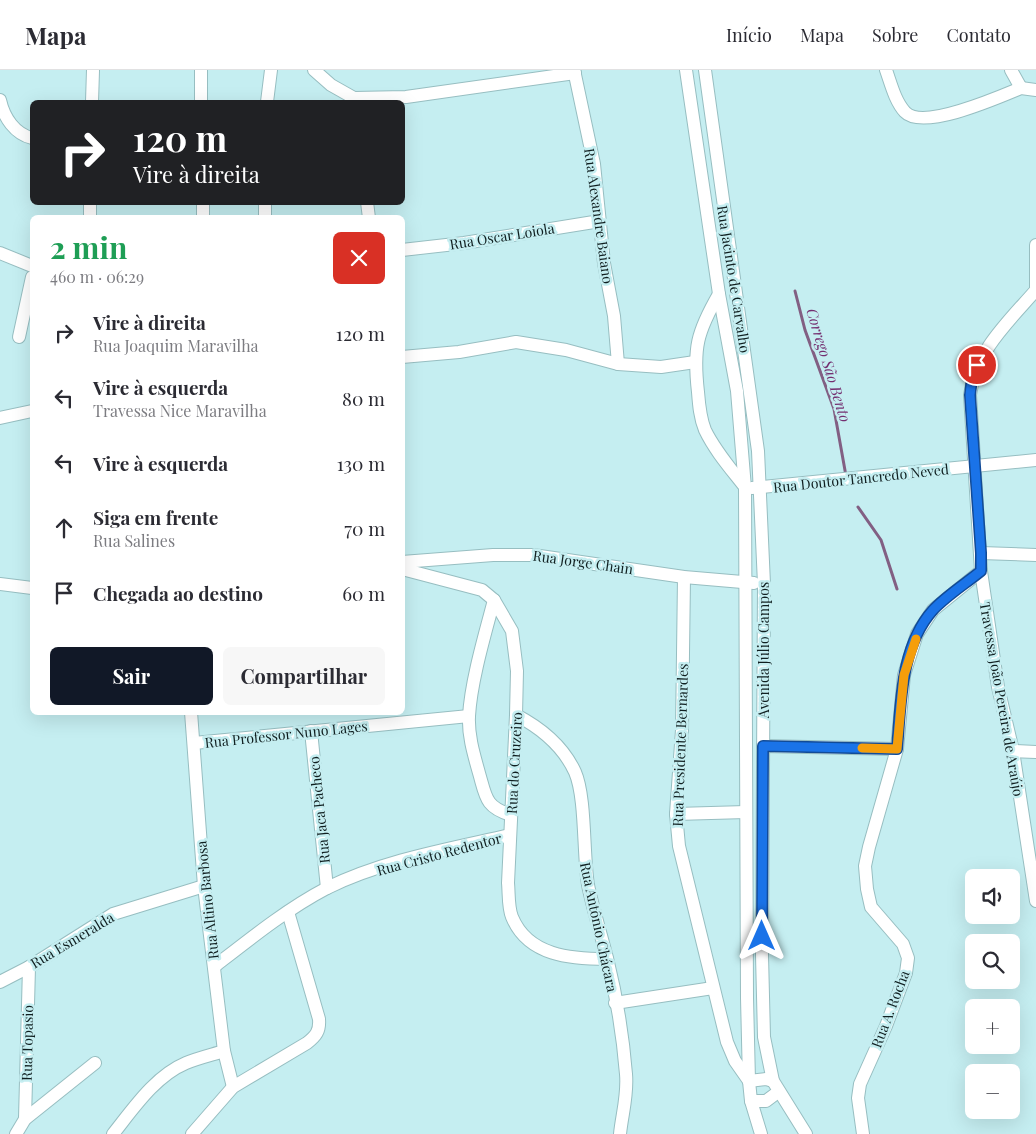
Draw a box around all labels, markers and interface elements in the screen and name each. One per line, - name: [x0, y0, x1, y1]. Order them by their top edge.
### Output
- text: Mapa: [25, 19, 86, 51]
- text: Início: [726, 23, 772, 47]
- text: Mapa: [800, 23, 844, 47]
- text: Sobre: [872, 23, 918, 47]
- text: Contato: [946, 23, 1011, 47]
- text: 120 m: [133, 114, 227, 161]
- icon: right: [50, 120, 115, 185]
- street label: Rua Alexandre Baiano: [580, 147, 618, 285]
- text: Vire à direita: [133, 159, 260, 189]
- street label: Rua Jacinto de Carvalho: [713, 204, 755, 355]
- street label: Rua Oscar Loiola: [448, 218, 556, 254]
- text: 2 min: [50, 227, 127, 267]
- button: close: [333, 232, 385, 284]
- text: 460 m · 06:29: [50, 266, 144, 287]
- water label: Corrego São Bento: [802, 305, 856, 425]
- text: Vire à direita: [93, 309, 206, 335]
- icon: right: [50, 319, 78, 347]
- text: 120 m: [336, 320, 385, 346]
- text: Rua Joaquim Maravilha: [93, 335, 259, 356]
- pin: [956, 344, 998, 386]
- icon: arrive: [963, 351, 991, 379]
- text: Vire à esquerda: [93, 374, 228, 400]
- icon: left: [50, 384, 78, 412]
- text: 80 m: [342, 385, 385, 411]
- text: Travessa Nice Maravilha: [93, 400, 267, 421]
- icon: left: [50, 449, 78, 477]
- text: Vire à esquerda: [93, 450, 228, 476]
- text: 130 m: [337, 450, 385, 476]
- street label: Rua Doutor Tancredo Neved: [772, 459, 950, 497]
- text: Siga em frente: [93, 504, 218, 530]
- icon: ahead: [50, 514, 78, 542]
- text: 70 m: [344, 515, 385, 541]
- text: Rua Salines: [93, 530, 175, 551]
- street label: Rua Jorge Chain: [532, 546, 635, 579]
- icon: arrive: [50, 579, 78, 607]
- text: Chegada ao destino: [93, 580, 263, 606]
- text: 60 m: [342, 580, 385, 606]
- street label: Avenida Júlio Campos: [754, 582, 773, 719]
- street label: Travessa João Pereira de Araújo: [976, 600, 1029, 798]
- button: Sair: [50, 647, 213, 705]
- button: Compartilhar: [223, 647, 385, 705]
- street label: Rua Presidente Bernardes: [668, 663, 692, 827]
- street label: Rua do Cruzeiro: [502, 711, 526, 815]
- street label: Rua Professor Nuno Lages: [204, 716, 368, 752]
- street label: Rua Jaca Pacheco: [304, 755, 334, 864]
- street label: Rua Cristo Redentor: [375, 828, 504, 880]
- street label: Rua Altino Barbosa: [191, 840, 223, 960]
- street label: Rua Antônio Chácara: [576, 860, 622, 994]
- map controls: [965, 869, 1020, 1119]
- button: sound: [965, 869, 1020, 924]
- street label: Rua Esmeralda: [27, 908, 117, 972]
- position arrow: [735, 909, 787, 961]
- button: search: [965, 934, 1020, 989]
- street label: Rua A. Rocha: [867, 967, 914, 1050]
- button: +: [965, 999, 1020, 1054]
- street label: Rua Topasio: [17, 1004, 37, 1081]
- button: −: [965, 1064, 1020, 1119]

